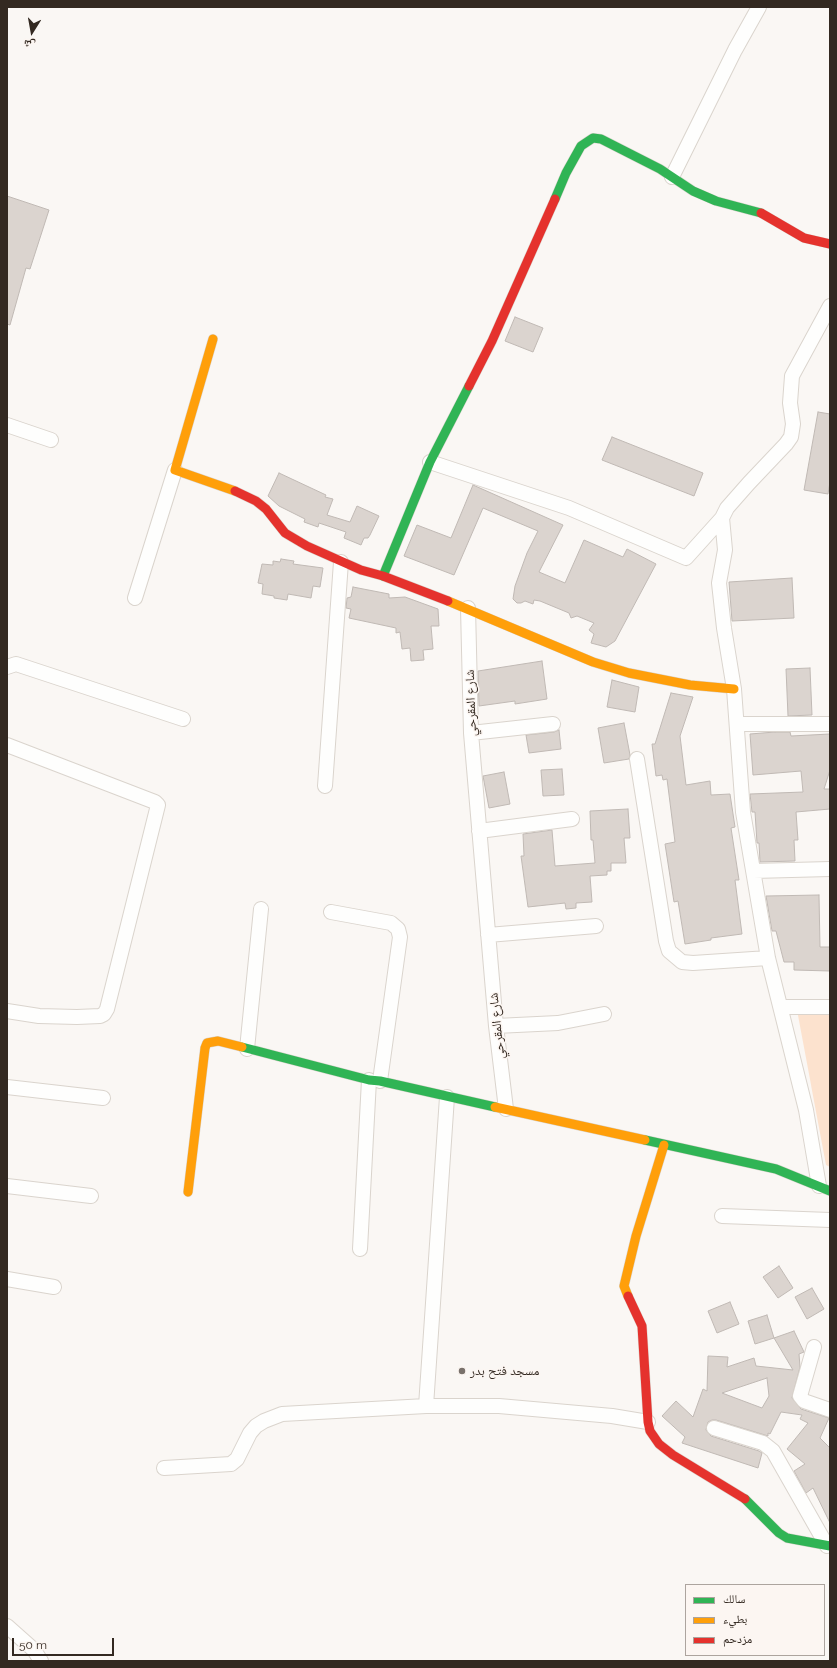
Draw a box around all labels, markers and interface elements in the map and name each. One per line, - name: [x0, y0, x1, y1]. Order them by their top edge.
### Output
- north arrow: [12, 12, 52, 52]
- text: ش: [23, 37, 37, 52]
- street label: شارع المقرحي: [462, 669, 480, 737]
- street label: شارع المقرحي: [486, 992, 508, 1060]
- place label: مسجد فتح بدر: [470, 1363, 540, 1379]
- marker: مسجد فتح بدر: [457, 1366, 467, 1376]
- legend: [685, 1584, 825, 1656]
- text: سالك: [723, 1592, 745, 1606]
- text: بطيء: [723, 1612, 747, 1626]
- scale bar: [14, 1630, 116, 1656]
- text: مزدحم: [723, 1632, 752, 1646]
- text: 50 m: [19, 1638, 47, 1652]

